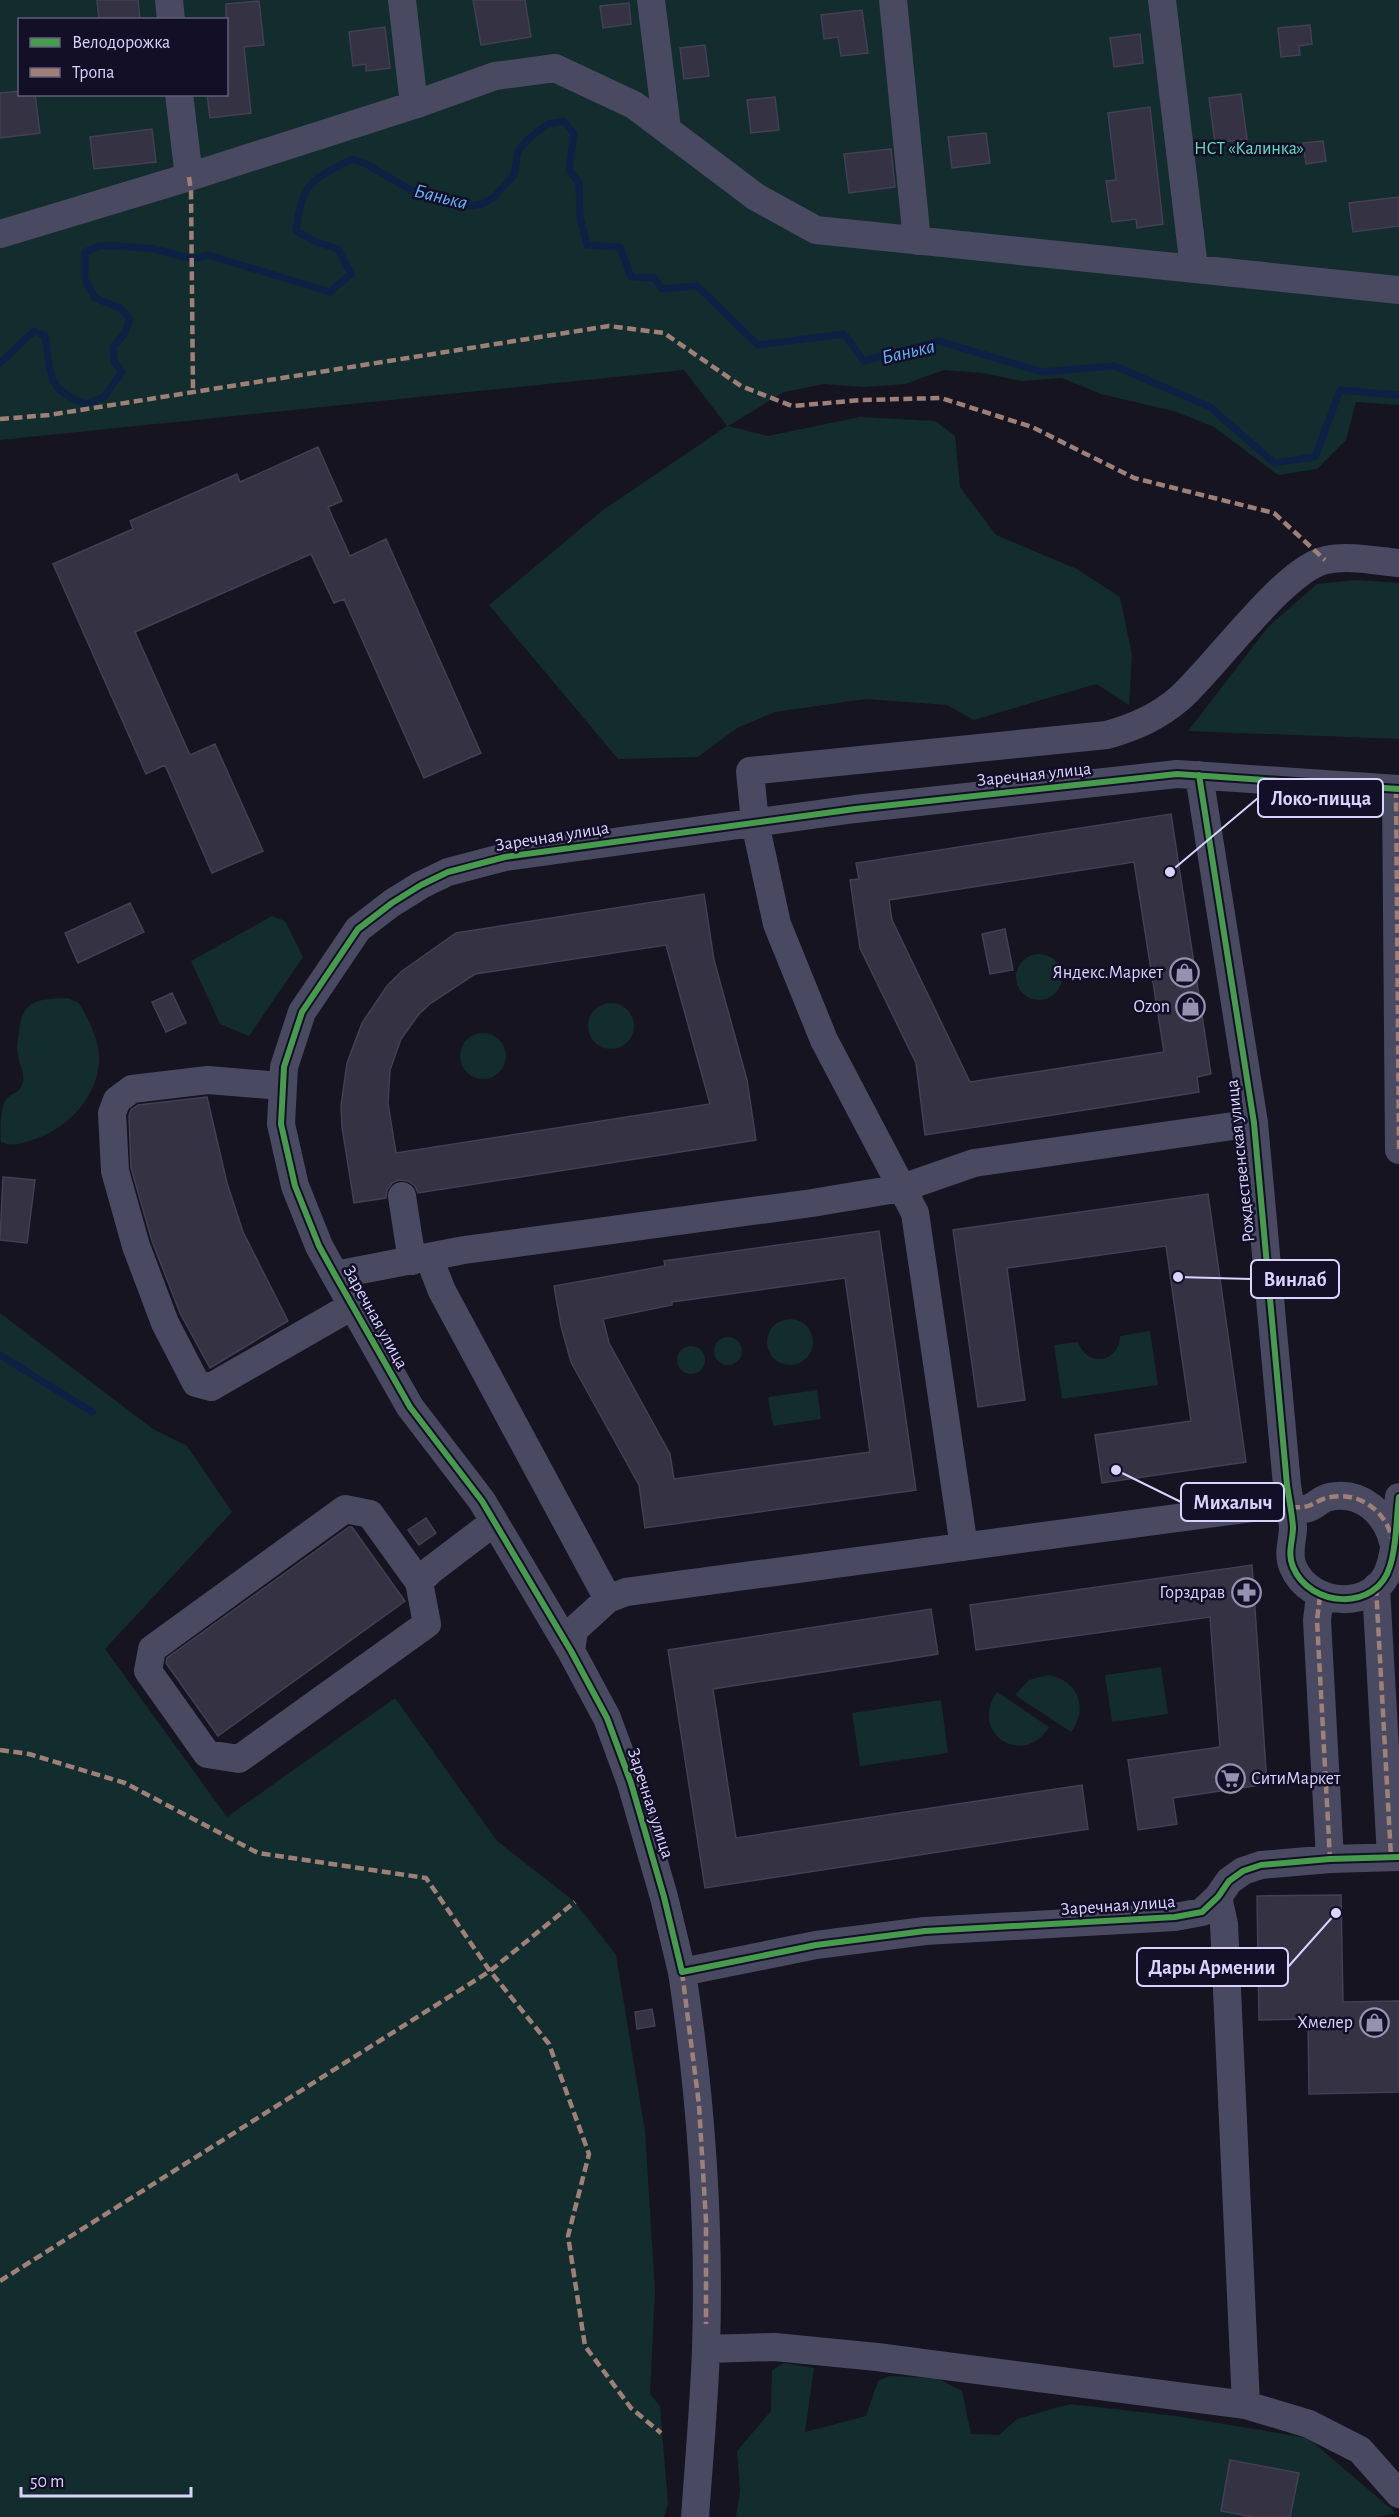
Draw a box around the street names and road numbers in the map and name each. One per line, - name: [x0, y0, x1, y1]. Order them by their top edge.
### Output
- street label: Заречная улица: [976, 760, 1092, 790]
- street label: Заречная улица: [494, 819, 610, 855]
- street label: Рождественская улица: [1223, 1079, 1258, 1243]
- street label: Заречная улица: [339, 1263, 411, 1372]
- street label: Заречная улица: [624, 1746, 676, 1861]
- street label: Заречная улица: [1060, 1893, 1176, 1919]

